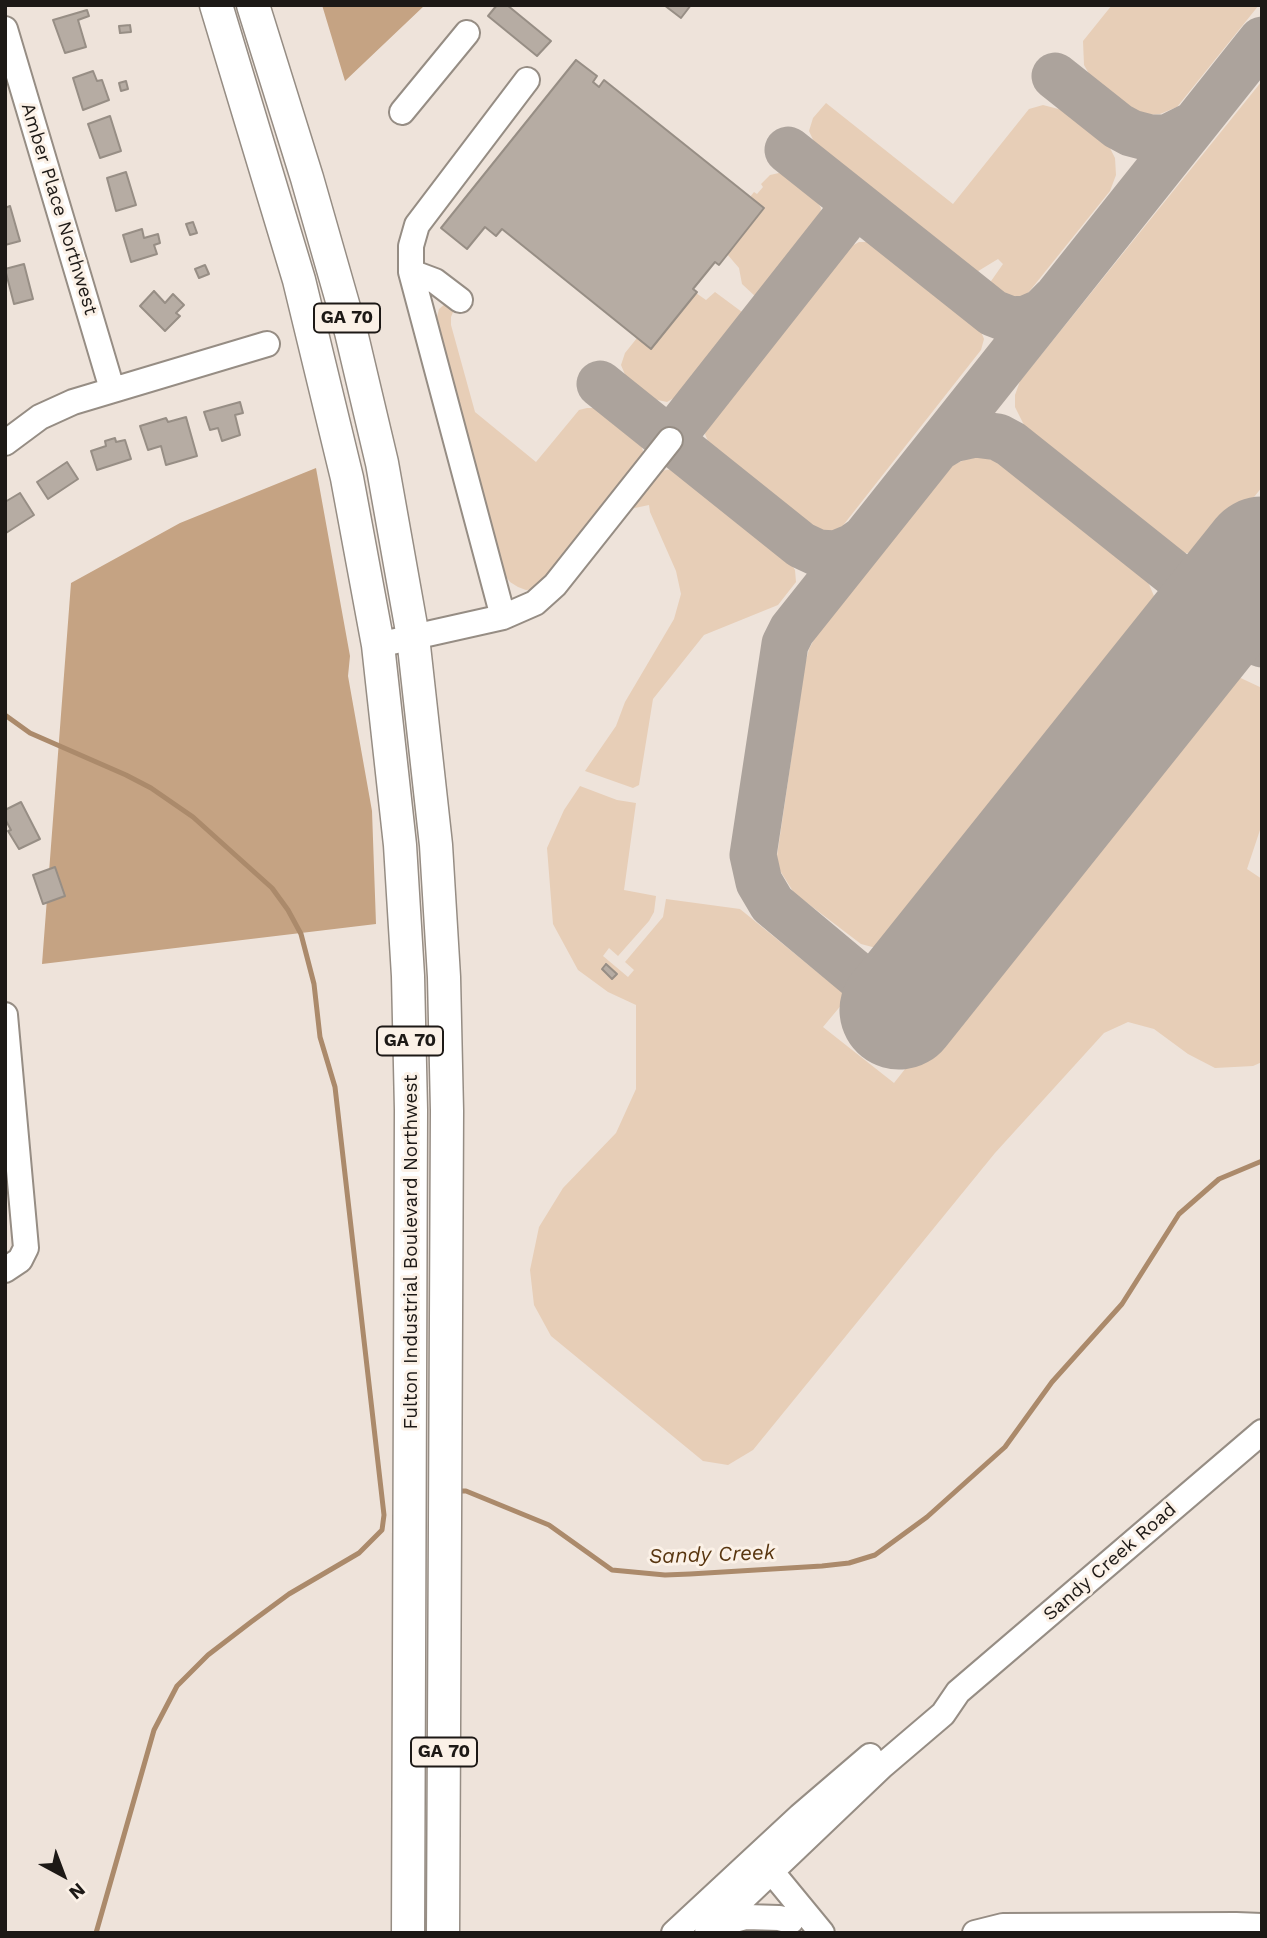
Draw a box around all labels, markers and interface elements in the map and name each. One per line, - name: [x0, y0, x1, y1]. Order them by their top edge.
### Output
- street label: Amber Place Northwest: [16, 100, 102, 318]
- road number: GA 70: [314, 304, 380, 332]
- road number: GA 70: [377, 1026, 443, 1056]
- street label: Fulton Industrial Boulevard Northwest: [400, 1074, 422, 1430]
- street label: Sandy Creek Road: [1039, 1498, 1181, 1626]
- water label: Sandy Creek: [648, 1540, 776, 1570]
- road number: GA 70: [411, 1737, 477, 1766]
- north arrow: [28, 1840, 98, 1910]
- text: N: [64, 1878, 90, 1905]

